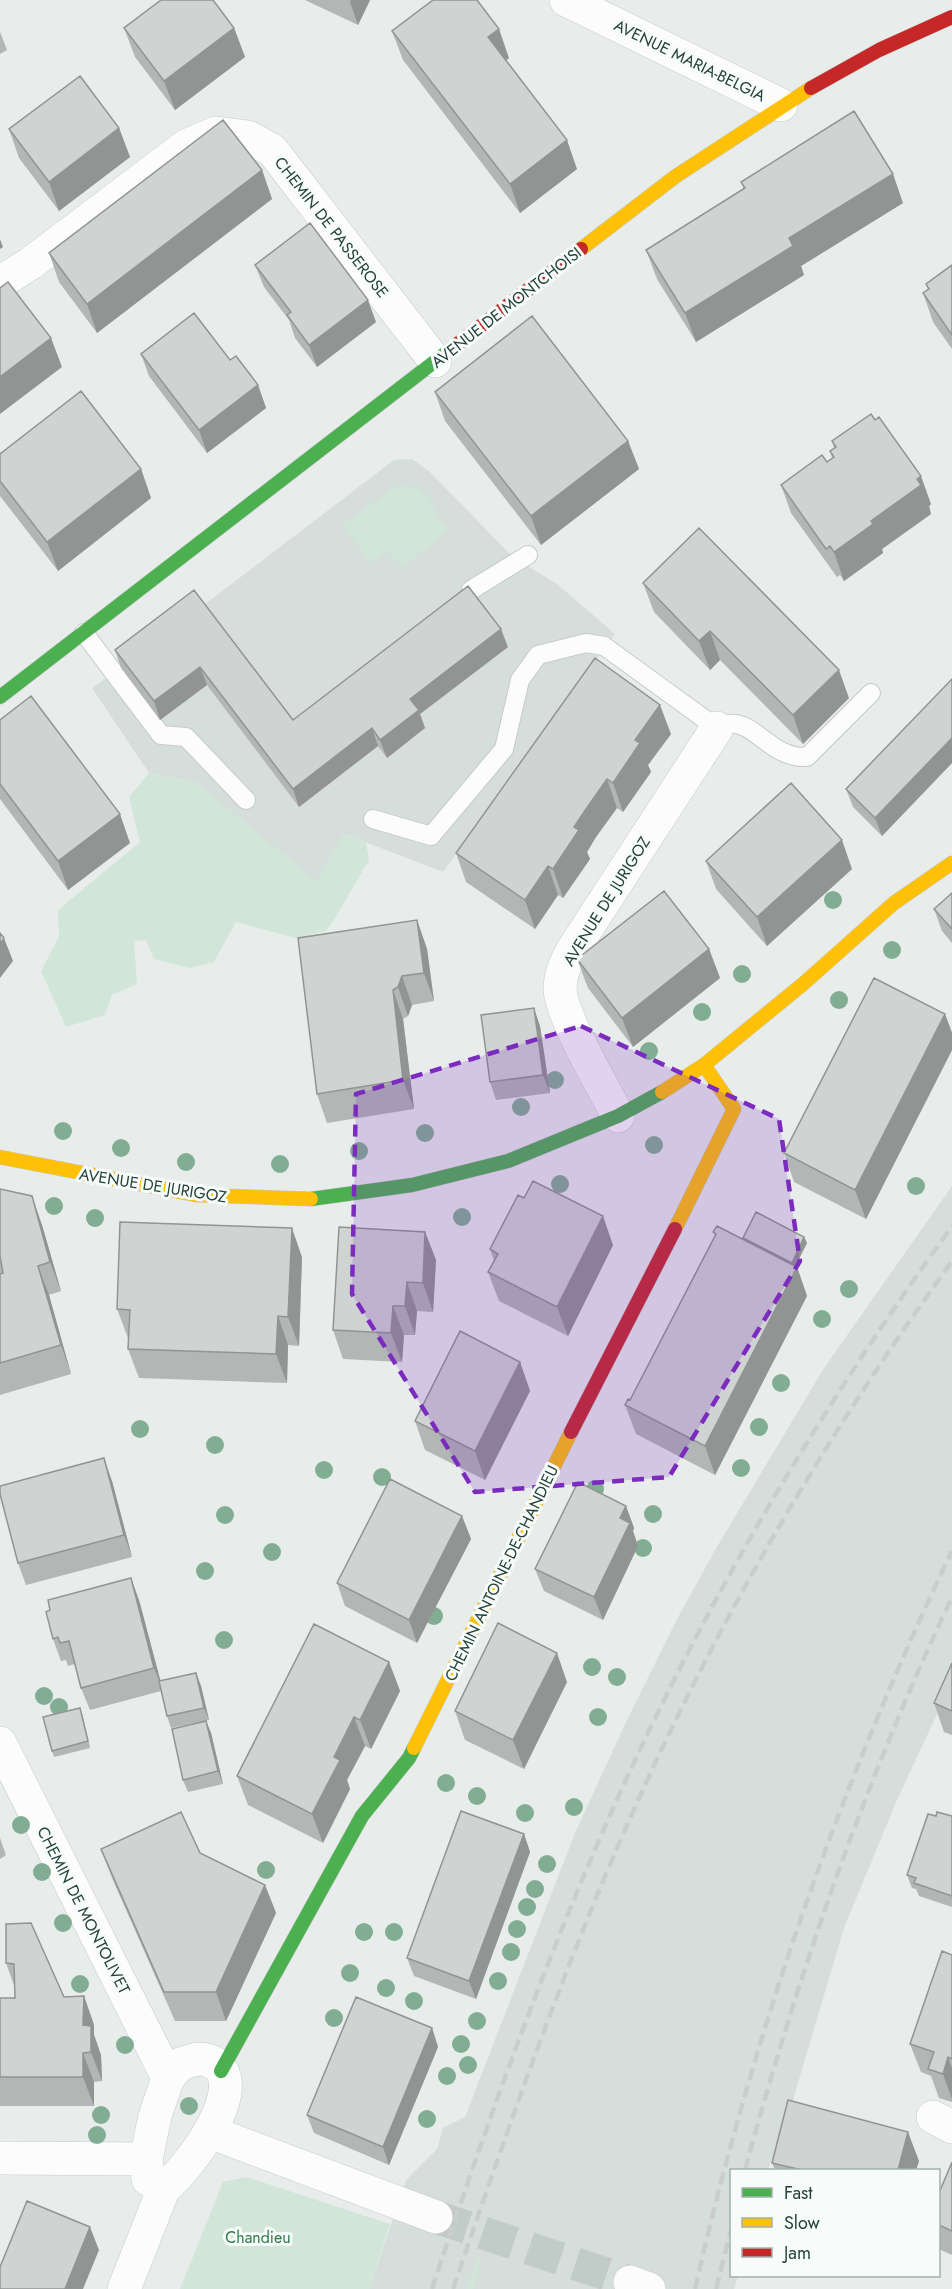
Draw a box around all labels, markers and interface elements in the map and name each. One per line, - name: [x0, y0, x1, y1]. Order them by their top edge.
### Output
- street label: AVENUE MARIA-BELGIA: [610, 14, 770, 107]
- street label: CHEMIN DE PASSEROSE: [269, 152, 394, 303]
- street label: AVENUE DE MONTCHOISI: [426, 241, 586, 373]
- street label: AVENUE DE JURIGOZ: [557, 832, 656, 970]
- street label: AVENUE DE JURIGOZ: [78, 1162, 228, 1209]
- street label: CHEMIN ANTOINE-DE-CHANDIEU: [439, 1461, 564, 1685]
- street label: CHEMIN DE MONTOLIVET: [31, 1823, 136, 1998]
- legend: [730, 2169, 940, 2277]
- text: Fast: [784, 2180, 813, 2206]
- text: Slow: [784, 2210, 821, 2236]
- park label: Chandieu: [225, 2226, 291, 2249]
- text: Jam: [782, 2240, 811, 2266]

